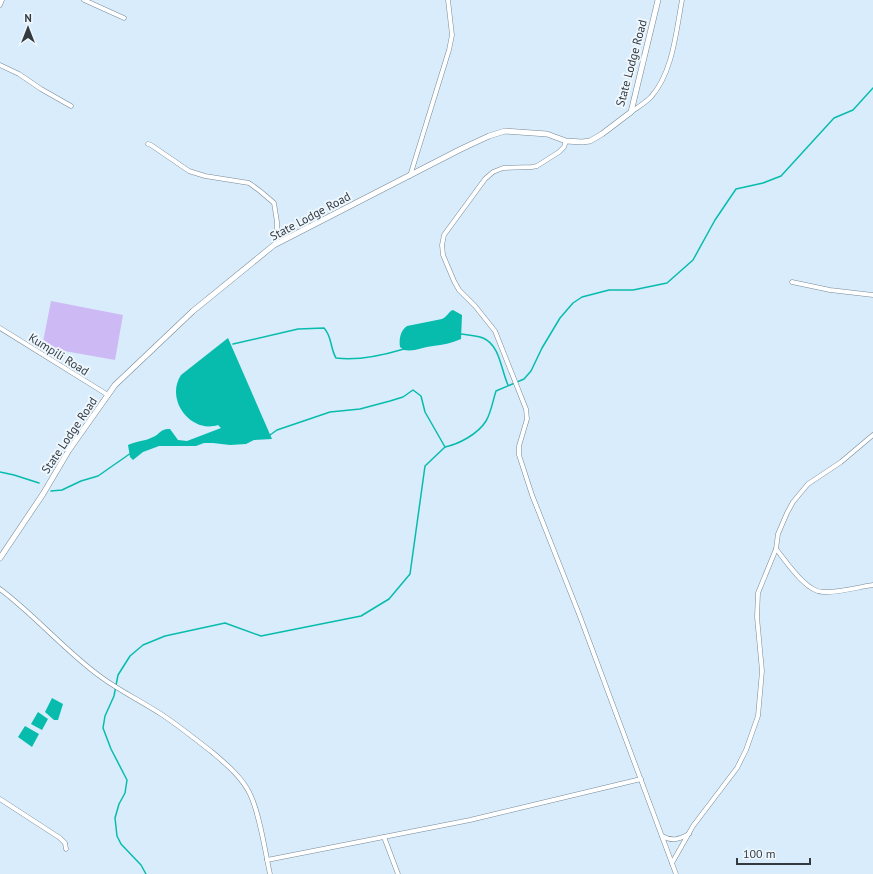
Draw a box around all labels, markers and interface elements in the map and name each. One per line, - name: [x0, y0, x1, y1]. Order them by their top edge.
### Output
- north arrow: [8, 8, 48, 48]
- text: N: [24, 11, 32, 25]
- street label: State Lodge Road: [612, 18, 650, 108]
- street label: State Lodge Road: [267, 188, 353, 244]
- street label: Kumpili Road: [26, 330, 92, 378]
- street label: State Lodge Road: [38, 394, 100, 476]
- scale bar: [737, 840, 810, 866]
- text: 100 m: [743, 846, 776, 861]

